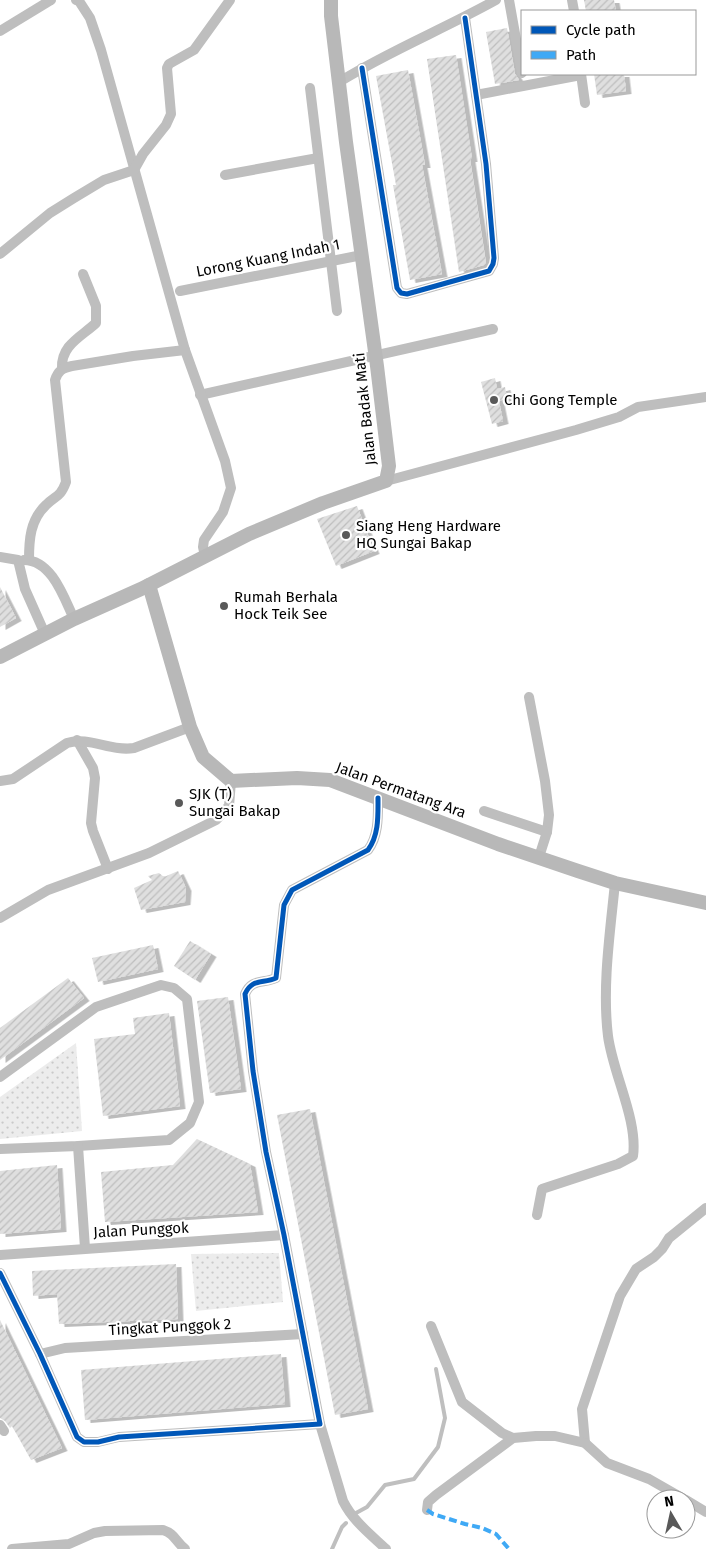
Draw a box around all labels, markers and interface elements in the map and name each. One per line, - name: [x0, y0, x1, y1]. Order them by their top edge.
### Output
- legend: [521, 10, 696, 75]
- text: Cycle path: [566, 21, 636, 39]
- text: Path: [566, 46, 596, 64]
- street label: Lorong Kuang Indah 1: [194, 235, 342, 281]
- street label: Jalan Badak Mati: [350, 352, 380, 466]
- place label: Chi Gong Temple: [504, 391, 617, 409]
- marker: Chi Gong Temple: [488, 394, 500, 406]
- place label: Siang Heng Hardware HQ Sungai Bakap: [356, 517, 501, 552]
- marker: Siang Heng Hardware HQ Sungai Bakap: [340, 529, 352, 541]
- place label: Rumah Berhala Hock Teik See: [234, 588, 338, 623]
- marker: Rumah Berhala Hock Teik See: [218, 600, 230, 612]
- street label: Jalan Permatang Ara: [333, 758, 469, 822]
- place label: SJK (T) Sungai Bakap: [189, 785, 280, 820]
- marker: SJK (T) Sungai Bakap: [173, 797, 185, 809]
- street label: Jalan Punggok: [93, 1218, 189, 1241]
- street label: Tingkat Punggok 2: [108, 1315, 232, 1339]
- north arrow: [646, 1489, 696, 1539]
- text: N: [663, 1493, 675, 1511]

